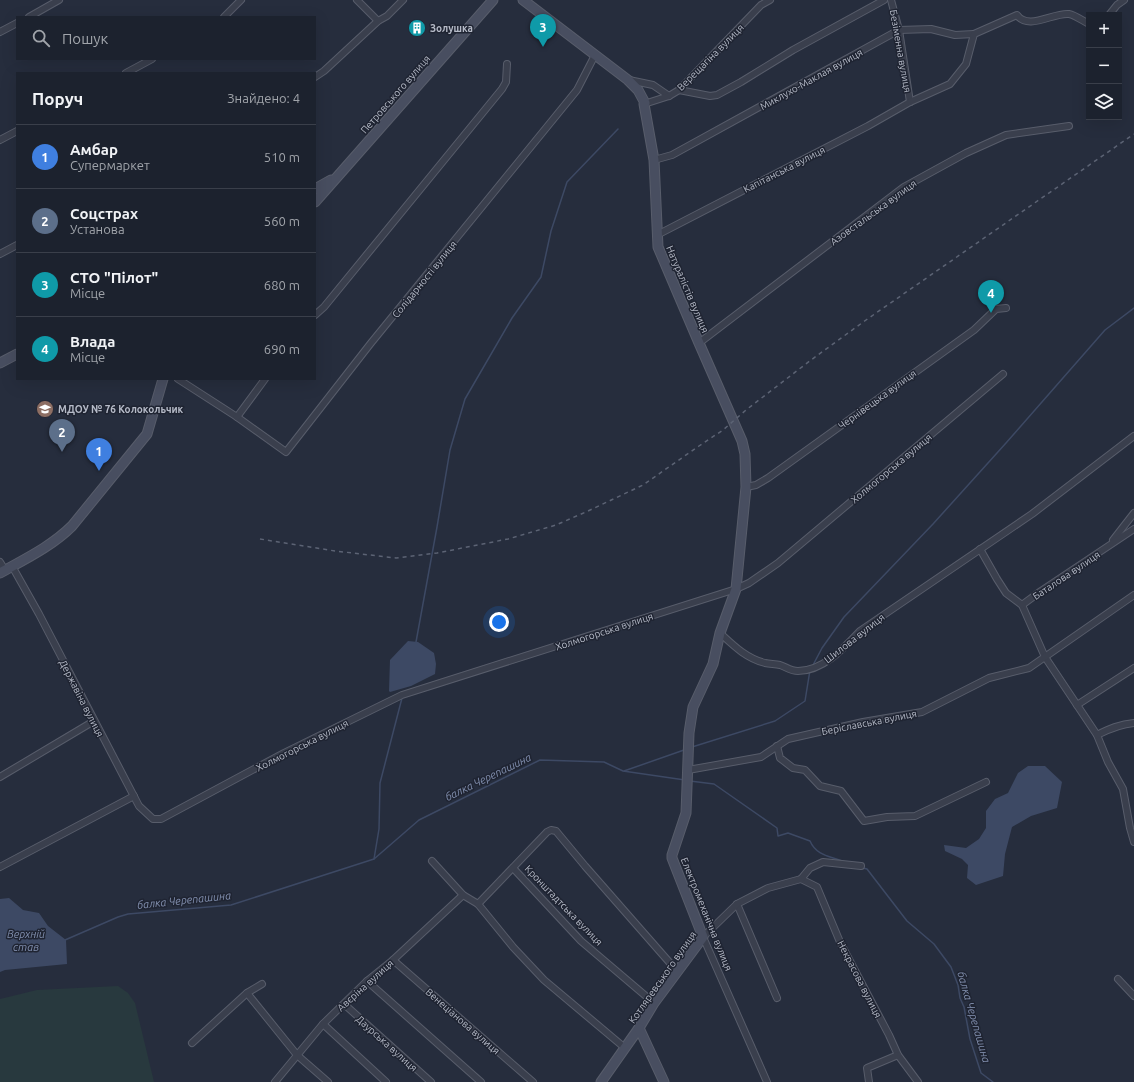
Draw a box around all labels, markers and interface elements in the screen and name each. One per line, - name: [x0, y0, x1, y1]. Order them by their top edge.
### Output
- street label: Безіменна вулиця: [888, 9, 913, 93]
- map controls: [1086, 12, 1122, 120]
- button: +: [1086, 12, 1122, 48]
- pin: 3: [530, 14, 556, 47]
- search box: [16, 16, 316, 60]
- building icon: Золушка: [407, 18, 427, 38]
- street label: Верещагіна вулиця: [675, 22, 746, 93]
- place label: Золушка: [430, 23, 473, 34]
- icon: search: [30, 27, 52, 49]
- text: Пошук: [62, 30, 108, 47]
- street label: Миклухо-Маклая вулиця: [758, 47, 864, 112]
- button: −: [1086, 48, 1122, 84]
- street label: Петровського вулиця: [358, 53, 432, 136]
- button: layers: [1086, 84, 1122, 120]
- text: Поруч: [32, 89, 83, 108]
- text: Знайдено: 4: [227, 91, 300, 105]
- text: Амбар: [70, 141, 118, 158]
- street label: Капітанська вулиця: [741, 144, 827, 195]
- text: 1: [41, 150, 49, 164]
- text: 510 m: [264, 150, 300, 164]
- text: Супермаркет: [70, 158, 150, 172]
- street label: Азовстальська вулиця: [828, 178, 918, 247]
- text: Соцстрах: [70, 205, 138, 222]
- text: 2: [41, 214, 49, 228]
- text: 560 m: [264, 214, 300, 228]
- text: Установа: [70, 222, 125, 236]
- street label: Солідарності вулиця: [390, 239, 459, 320]
- street label: Натуралістів вулиця: [664, 244, 711, 334]
- text: СТО "Пілот": [70, 269, 158, 286]
- text: 3: [41, 278, 49, 292]
- text: 680 m: [264, 278, 300, 292]
- pin: 4: [978, 280, 1004, 313]
- text: Місце: [70, 286, 105, 300]
- text: Влада: [70, 333, 115, 350]
- text: 4: [41, 342, 49, 356]
- text: 690 m: [264, 342, 300, 356]
- text: Місце: [70, 350, 105, 364]
- street label: Чернівецька вулиця: [836, 367, 918, 431]
- school or university icon: МДОУ № 76 Колокольчик: [35, 399, 55, 419]
- place label: МДОУ № 76 Колокольчик: [58, 404, 184, 415]
- pin: 2: [49, 419, 75, 452]
- street label: Холмогорська вулиця: [849, 431, 934, 505]
- pin: 1: [86, 438, 112, 471]
- street label: Баталова вулиця: [1031, 549, 1102, 602]
- street label: Холмогорська вулиця: [554, 610, 654, 652]
- street label: Шилова вулиця: [822, 611, 887, 665]
- your location: [489, 612, 509, 632]
- street label: Державіна вулиця: [57, 658, 106, 739]
- street label: Беріславська вулиця: [821, 708, 918, 737]
- street label: Холмогорська вулиця: [254, 717, 350, 774]
- water label: балка Черепашина: [443, 751, 533, 803]
- street label: Електромеханічна вулиця: [679, 856, 734, 972]
- street label: Кронштадтська вулиця: [522, 863, 605, 948]
- water label: балка Черепашина: [136, 889, 232, 911]
- water label: Верхній став: [7, 928, 45, 953]
- street label: Котляревського вулиця: [626, 929, 698, 1026]
- street label: Некрасова вулиця: [835, 939, 884, 1020]
- street label: Авєріна вулиця: [335, 957, 396, 1013]
- water label: балка Черепашина: [955, 970, 993, 1064]
- street label: Венеціанова вулиця: [423, 986, 502, 1056]
- street label: Даурська вулиця: [354, 1013, 419, 1074]

